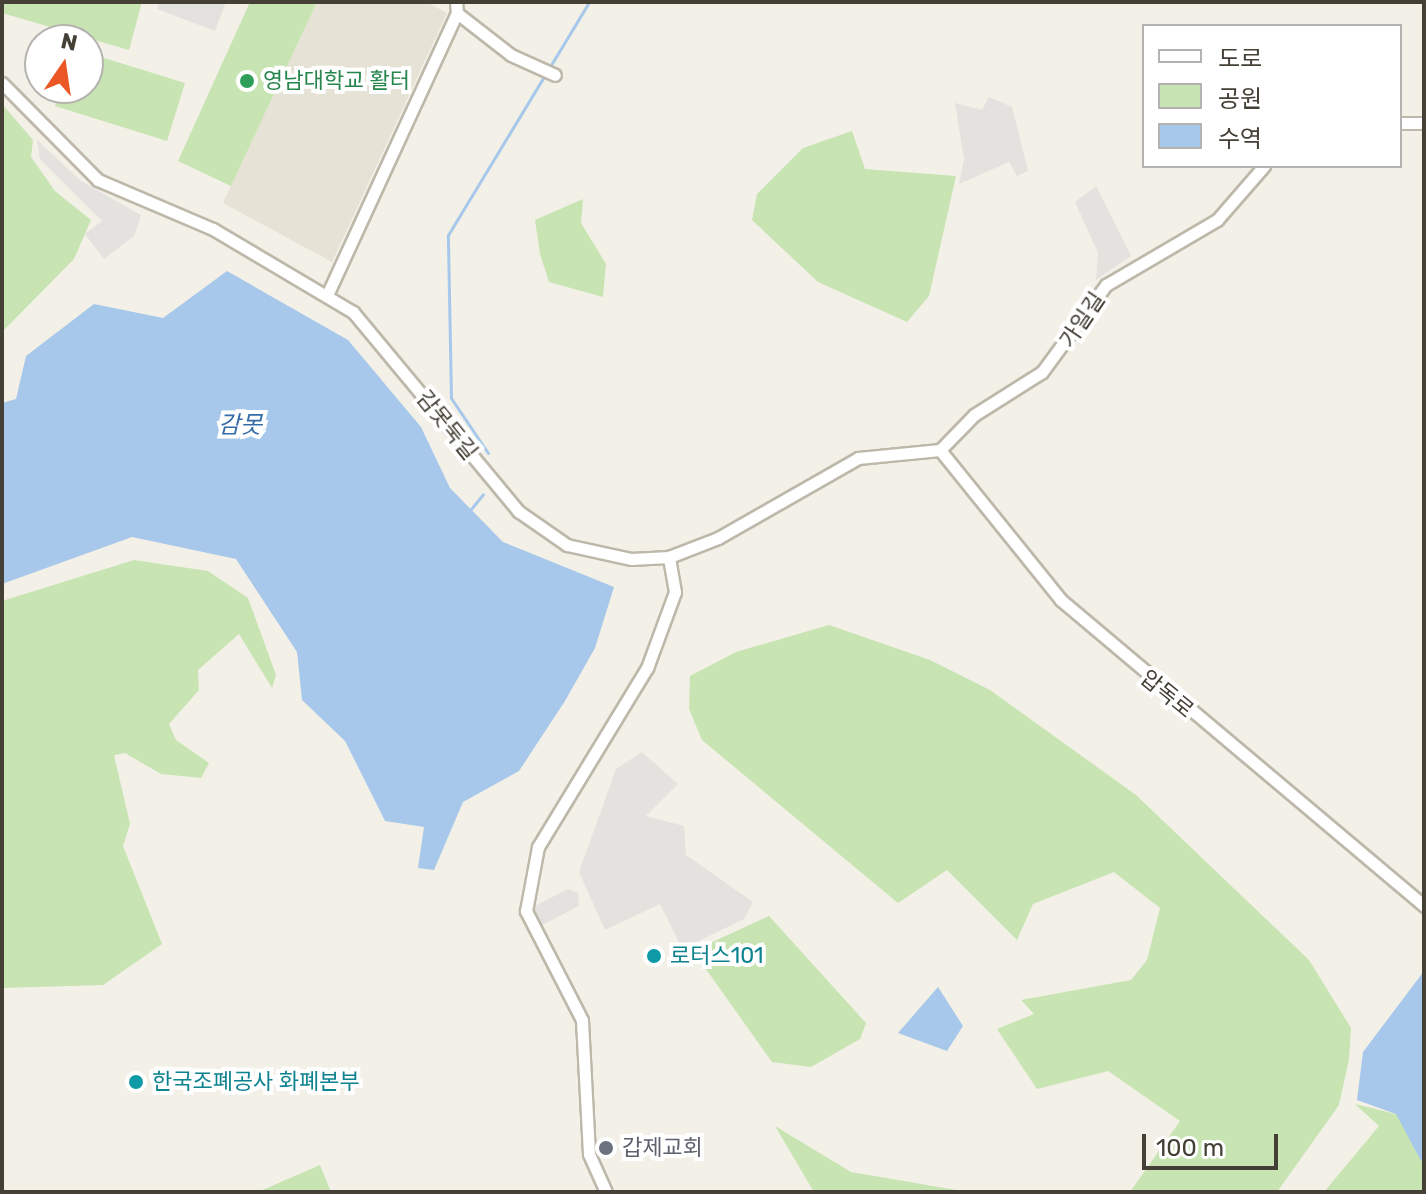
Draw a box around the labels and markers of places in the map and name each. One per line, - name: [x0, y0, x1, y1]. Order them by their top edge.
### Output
- place label: 영남대학교 활터: [263, 68, 410, 94]
- marker: 영남대학교 활터: [238, 72, 256, 90]
- place label: 로터스101: [670, 943, 764, 969]
- marker: 로터스101: [645, 947, 663, 965]
- place label: 한국조폐공사 화폐본부: [152, 1069, 360, 1095]
- marker: 한국조폐공사 화폐본부: [127, 1073, 145, 1091]
- place label: 갑제교회: [622, 1135, 703, 1161]
- marker: 갑제교회: [597, 1139, 615, 1157]

